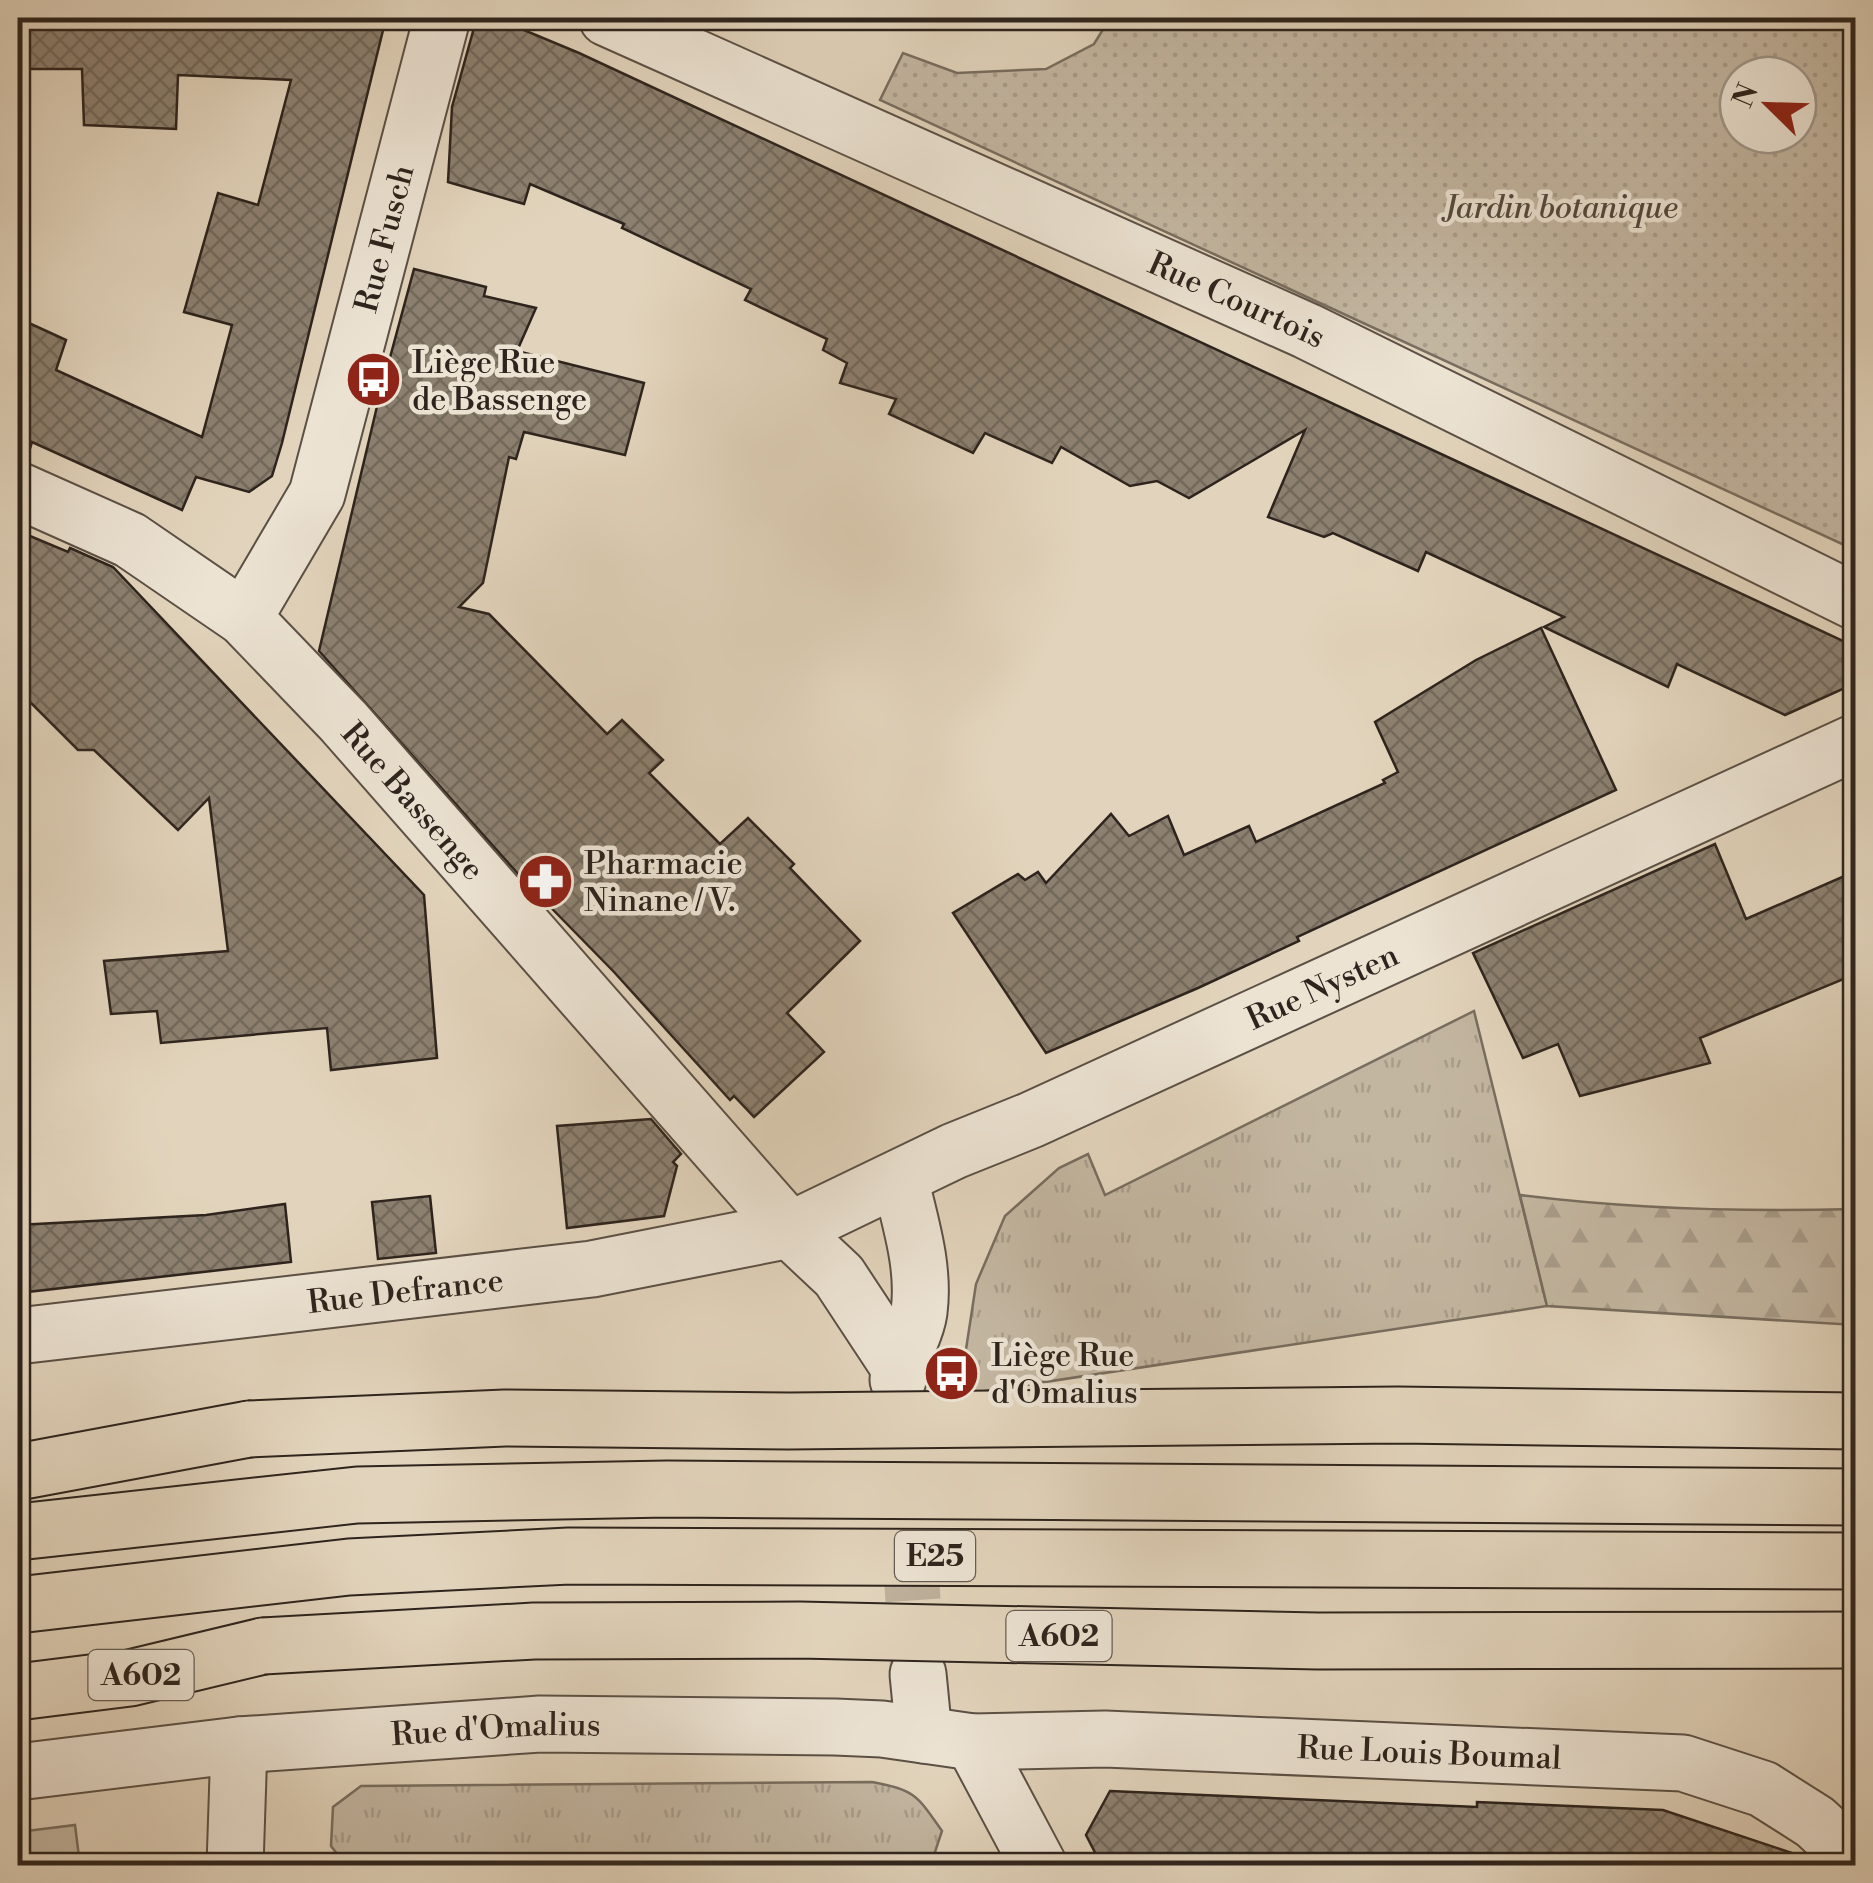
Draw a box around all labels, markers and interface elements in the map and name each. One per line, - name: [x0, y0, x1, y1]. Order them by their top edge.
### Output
- north arrow: [1718, 55, 1818, 155]
- text: N: [1726, 79, 1767, 113]
- street label: Rue Fusch: [347, 161, 424, 317]
- park label: Jardin botanique: [1441, 188, 1678, 228]
- street label: Rue Courtois: [1142, 244, 1332, 358]
- place label: Liège Rue de Bassenge: [412, 343, 587, 420]
- bus stop icon: Liège Rue de Bassenge: [343, 350, 403, 410]
- street label: Rue Bassenge: [332, 714, 493, 889]
- place label: Pharmacie Ninane / V.: [584, 844, 743, 921]
- pharmacy icon: Pharmacie Ninane / V.: [515, 851, 575, 911]
- street label: Rue Nysten: [1240, 935, 1405, 1040]
- street label: Rue Defrance: [305, 1260, 506, 1323]
- place label: Liège Rue d'Omalius: [991, 1336, 1138, 1413]
- bus stop icon: Liège Rue d'Omalius: [922, 1343, 982, 1403]
- road number: E25: [895, 1531, 975, 1581]
- road number: A602: [1006, 1611, 1112, 1661]
- road number: A602: [88, 1650, 194, 1700]
- street label: Rue d'Omalius: [390, 1705, 601, 1755]
- street label: Rue Louis Boumal: [1296, 1728, 1563, 1779]

